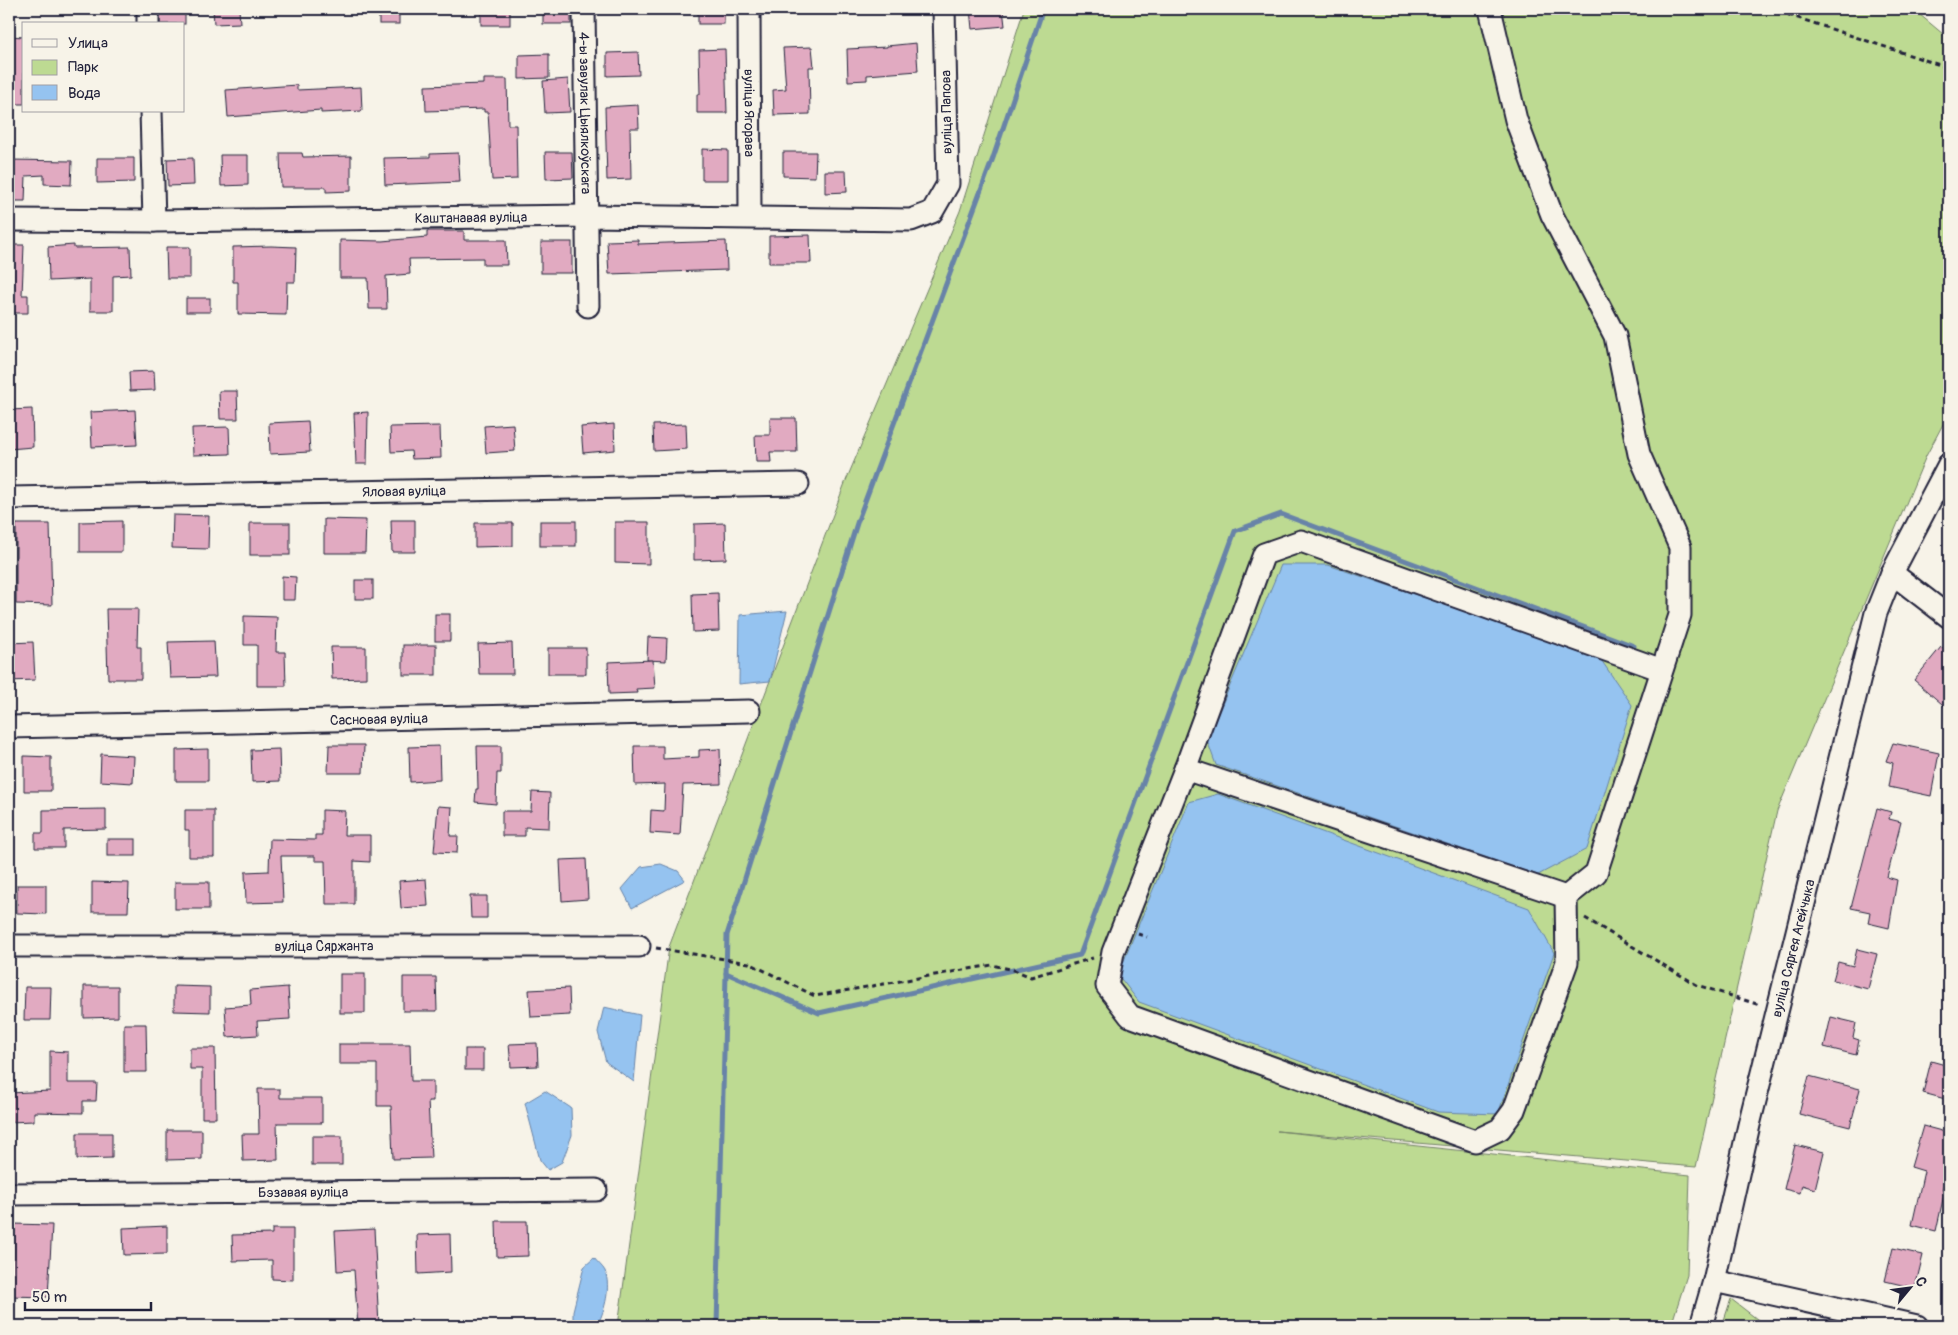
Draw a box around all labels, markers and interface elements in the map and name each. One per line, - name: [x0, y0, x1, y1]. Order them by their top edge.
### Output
- legend: [22, 22, 185, 112]
- street label: 4-ы завулак Цыялкоўскага: [575, 32, 594, 194]
- text: Улица: [68, 34, 108, 53]
- text: Парк: [68, 58, 99, 77]
- street label: вуліца Ягорава: [740, 69, 758, 157]
- street label: вуліца Папова: [937, 70, 956, 154]
- text: Вода: [68, 84, 101, 103]
- street label: Каштанавая вуліца: [415, 209, 527, 227]
- street label: Яловая вуліца: [362, 482, 446, 501]
- street label: Сасновая вуліца: [330, 710, 428, 729]
- street label: вуліца Сяргея Агейчыка: [1768, 877, 1819, 1019]
- street label: вуліца Сяржанта: [275, 938, 373, 955]
- street label: Бэзавая вуліца: [258, 1184, 348, 1201]
- north arrow: [1886, 1262, 1936, 1312]
- text: С: [1911, 1274, 1931, 1290]
- scale bar: [25, 1280, 151, 1312]
- text: 50 m: [32, 1288, 67, 1307]

